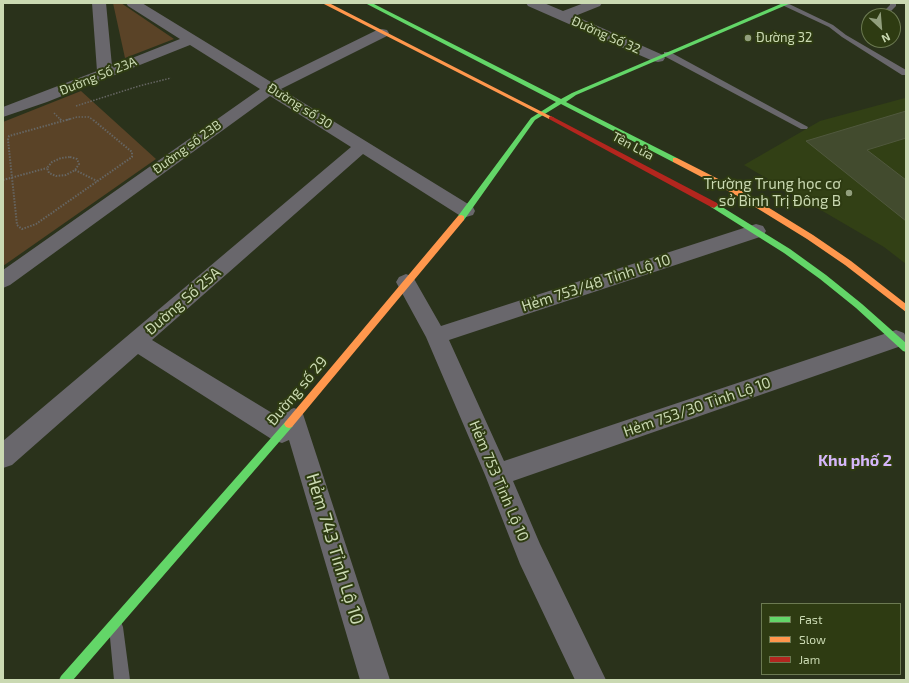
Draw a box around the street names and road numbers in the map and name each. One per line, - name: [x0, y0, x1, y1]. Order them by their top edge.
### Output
- street label: Đường Số 32: [569, 13, 643, 57]
- street label: Đường Số 23A: [57, 53, 139, 99]
- street label: Đường số 30: [265, 80, 335, 132]
- street label: Đường số 23B: [150, 117, 224, 177]
- street label: Tên Lửa: [609, 129, 657, 163]
- street label: Hẻm 753/48 Tỉnh Lộ 10: [519, 250, 673, 316]
- street label: Đường Số 25A: [142, 263, 224, 339]
- street label: Đường số 29: [263, 353, 331, 429]
- street label: Hẻm 753/30 Tỉnh Lộ 10: [621, 373, 773, 441]
- street label: Hẻm 753 Tỉnh Lộ 10: [465, 418, 533, 544]
- street label: Hẻm 743 Tỉnh Lộ 10: [302, 471, 368, 627]

